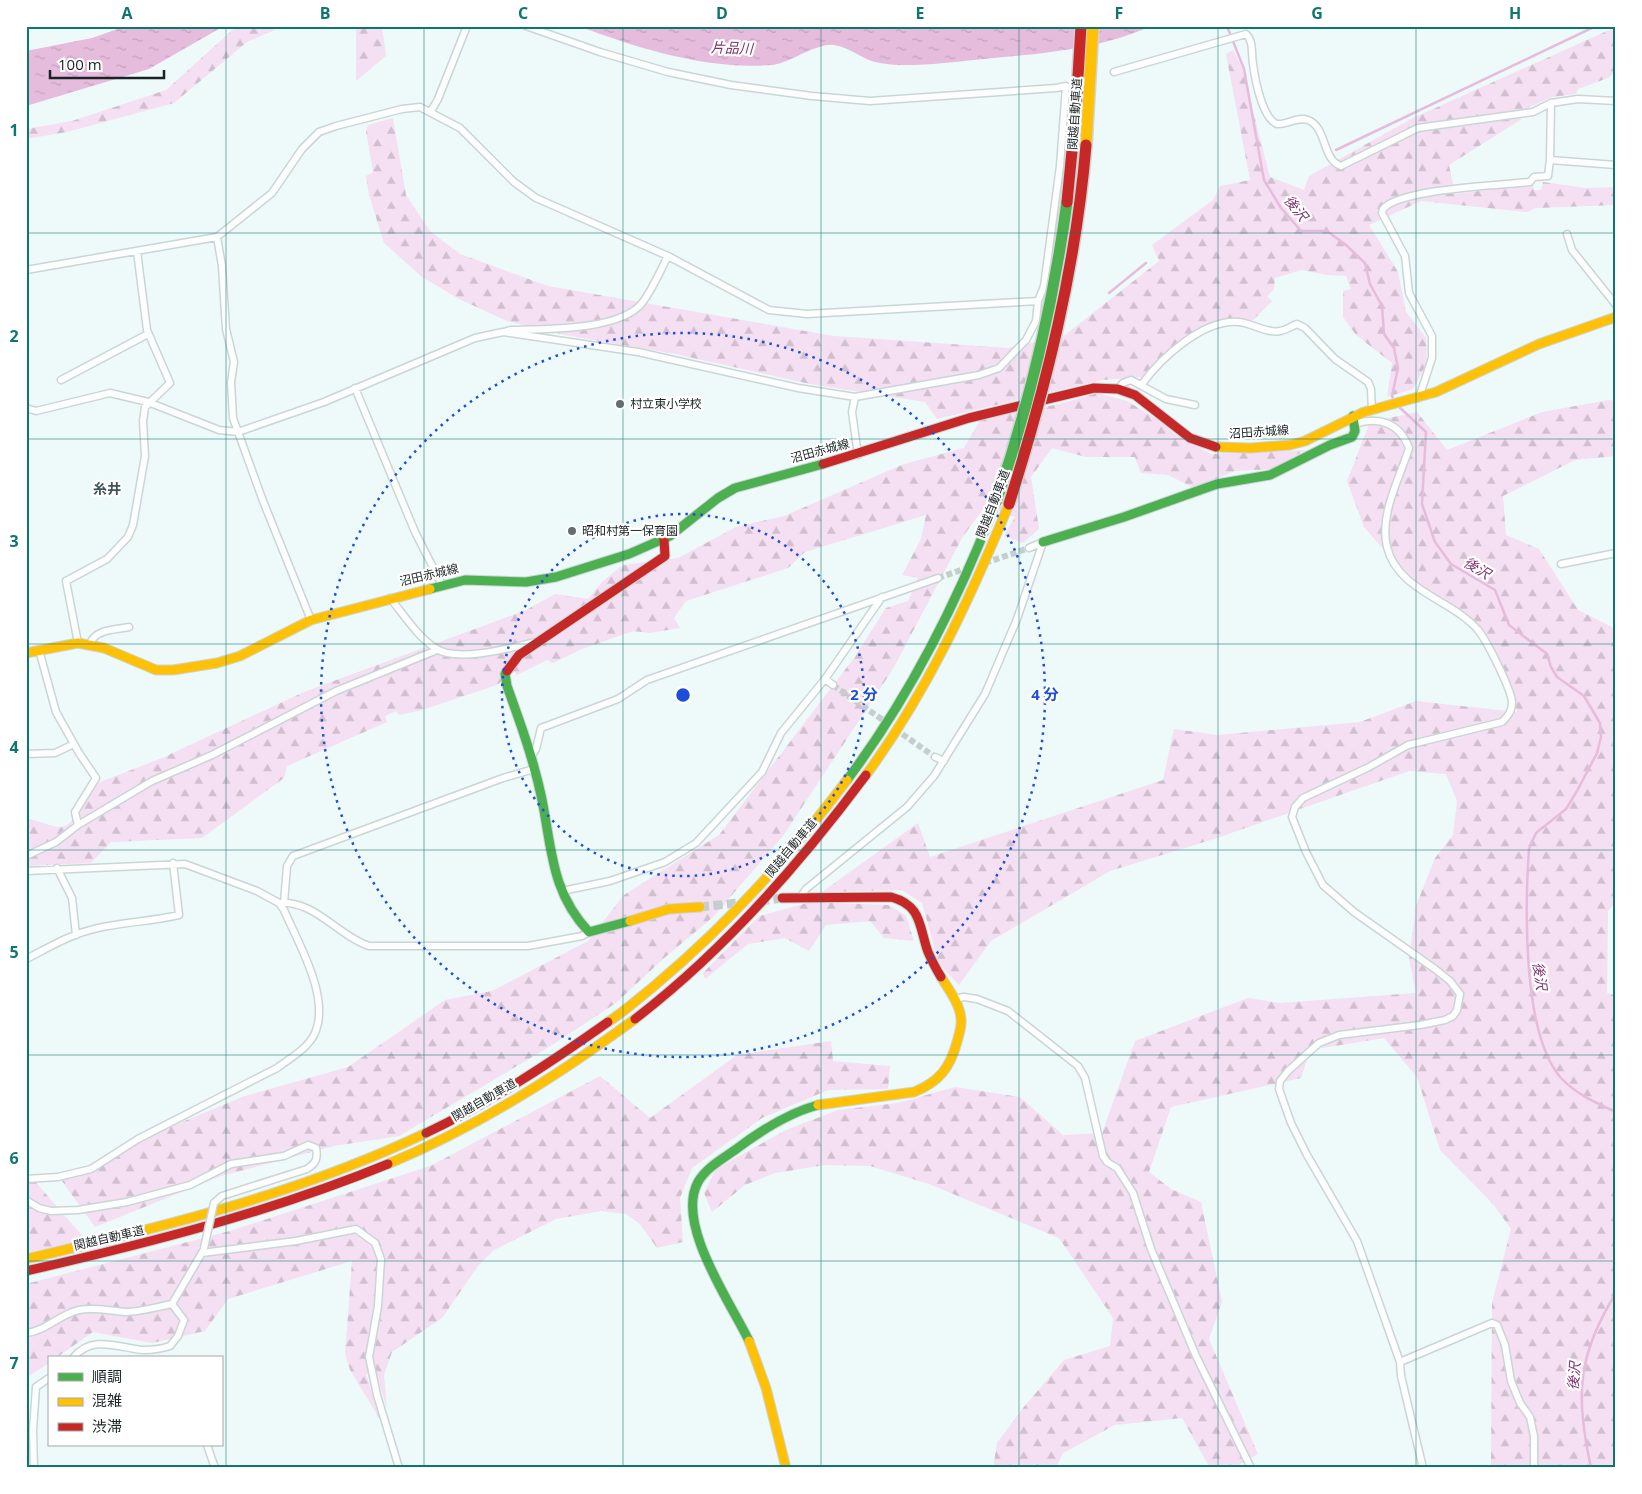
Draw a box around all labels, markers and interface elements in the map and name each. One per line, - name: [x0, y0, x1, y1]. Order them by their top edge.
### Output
- text: A: [121, 2, 133, 24]
- text: B: [320, 2, 330, 24]
- text: C: [518, 2, 528, 24]
- text: D: [716, 2, 728, 24]
- text: E: [916, 2, 925, 24]
- text: F: [1115, 2, 1123, 24]
- text: G: [1311, 2, 1323, 24]
- text: H: [1509, 2, 1521, 24]
- water label: 片品川: [711, 37, 755, 58]
- scale bar: [50, 48, 164, 80]
- text: 100 m: [58, 54, 102, 74]
- street label: 関越自動車道: [1064, 77, 1085, 150]
- text: 1: [9, 119, 19, 141]
- water label: 後沢: [1280, 191, 1314, 226]
- text: 2: [9, 325, 19, 347]
- place label: 村立東小学校: [630, 395, 702, 412]
- marker: 村立東小学校: [614, 398, 626, 410]
- street label: 沼田赤城線: [1228, 421, 1289, 442]
- street label: 沼田赤城線: [789, 435, 851, 466]
- street label: 関越自動車道: [972, 467, 1013, 540]
- district label: 糸井: [93, 479, 121, 498]
- place label: 昭和村第一保育園: [582, 522, 678, 539]
- marker: 昭和村第一保育園: [566, 525, 578, 537]
- text: 3: [9, 530, 19, 552]
- water label: 後沢: [1460, 552, 1496, 584]
- street label: 沼田赤城線: [398, 559, 460, 590]
- text: 2 分: [850, 684, 878, 704]
- text: 4 分: [1031, 684, 1059, 704]
- centre of rings: [674, 686, 692, 704]
- text: 4: [9, 736, 19, 758]
- street label: 関越自動車道: [761, 815, 820, 881]
- text: 5: [9, 941, 19, 963]
- water label: 後沢: [1529, 961, 1552, 993]
- street label: 関越自動車道: [448, 1074, 519, 1125]
- text: 6: [9, 1147, 19, 1169]
- street label: 関越自動車道: [72, 1221, 146, 1254]
- text: 7: [9, 1352, 19, 1374]
- legend: [48, 1356, 222, 1446]
- water label: 後沢: [1563, 1359, 1584, 1391]
- text: 順調: [92, 1366, 122, 1386]
- text: 混雑: [92, 1390, 122, 1410]
- text: 渋滞: [92, 1416, 122, 1436]

